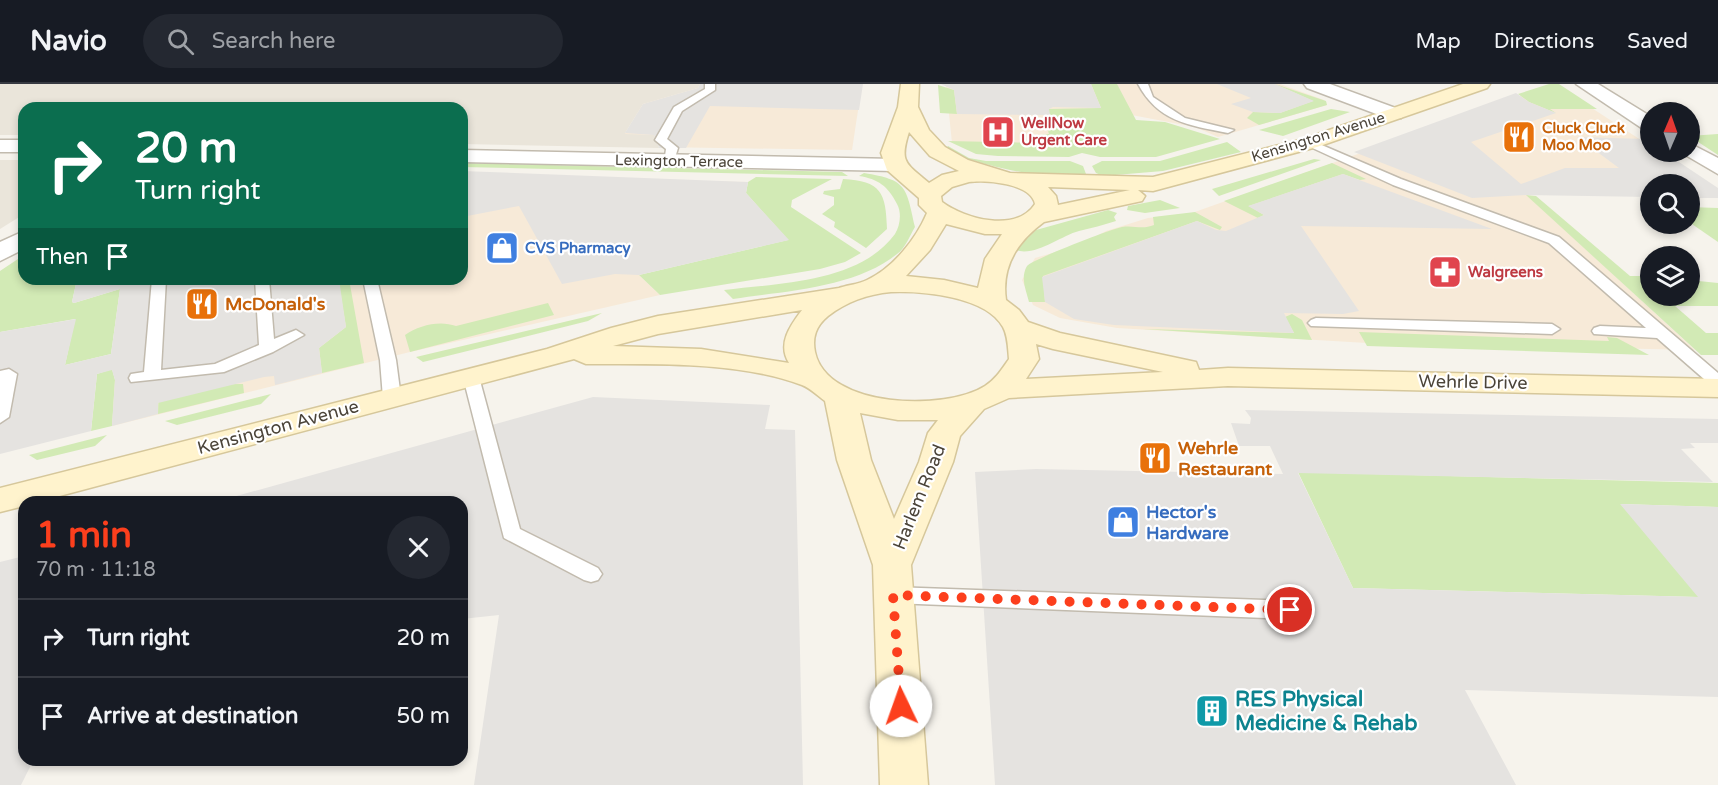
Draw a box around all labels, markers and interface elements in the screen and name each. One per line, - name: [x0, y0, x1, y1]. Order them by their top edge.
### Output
- search box: [143, 14, 563, 68]
- text: Navio: [30, 24, 107, 58]
- icon: search: [164, 25, 197, 58]
- text: Search here: [212, 28, 336, 54]
- text: Map: [1415, 29, 1461, 54]
- text: Directions: [1494, 29, 1594, 54]
- text: Saved: [1627, 29, 1688, 54]
- north arrow: [1640, 102, 1700, 162]
- map controls: [1640, 102, 1700, 306]
- street label: Kensington Avenue: [1249, 108, 1387, 166]
- hospital icon: WellNow Urgent Care: [980, 114, 1016, 150]
- place label: WellNow Urgent Care: [1021, 114, 1108, 150]
- restaurant icon: Cluck Cluck Moo Moo: [1501, 119, 1537, 155]
- place label: Cluck Cluck Moo Moo: [1542, 119, 1625, 154]
- text: 20 m: [135, 123, 237, 174]
- icon: right: [36, 126, 114, 204]
- street label: Lexington Terrace: [615, 151, 743, 171]
- text: Turn right: [135, 174, 261, 207]
- button: search: [1640, 174, 1700, 234]
- shop icon: CVS Pharmacy: [484, 230, 520, 266]
- place label: CVS Pharmacy: [525, 239, 630, 258]
- icon: arrive: [101, 240, 134, 273]
- text: Then: [36, 244, 89, 270]
- button: layers: [1640, 246, 1700, 306]
- pharmacy icon: Walgreens: [1427, 254, 1463, 290]
- place label: Walgreens: [1468, 263, 1543, 282]
- restaurant icon: McDonald's: [184, 286, 220, 322]
- place label: McDonald's: [225, 293, 326, 315]
- street label: Wehrle Drive: [1418, 370, 1528, 394]
- street label: Kensington Avenue: [195, 395, 361, 459]
- place label: Wehrle Restaurant: [1178, 437, 1272, 480]
- restaurant icon: Wehrle Restaurant: [1137, 440, 1173, 476]
- street label: Harlem Road: [888, 441, 950, 553]
- place label: Hector's Hardware: [1146, 501, 1229, 544]
- shop icon: Hector's Hardware: [1105, 504, 1141, 540]
- text: 1 min: [36, 514, 132, 557]
- button: close: [387, 516, 450, 579]
- text: 70 m · 11:18: [36, 558, 156, 582]
- pin: [1264, 584, 1315, 635]
- icon: arrive: [1273, 593, 1306, 626]
- icon: right: [36, 622, 69, 655]
- text: Turn right: [87, 625, 189, 651]
- text: 20 m: [396, 625, 450, 651]
- position arrow: [869, 674, 933, 738]
- place label: RES Physical Medicine & Rehab: [1235, 687, 1417, 736]
- building icon: RES Physical Medicine & Rehab: [1194, 693, 1230, 729]
- icon: arrive: [36, 700, 69, 733]
- text: Arrive at destination: [87, 703, 298, 729]
- text: 50 m: [396, 703, 450, 729]

